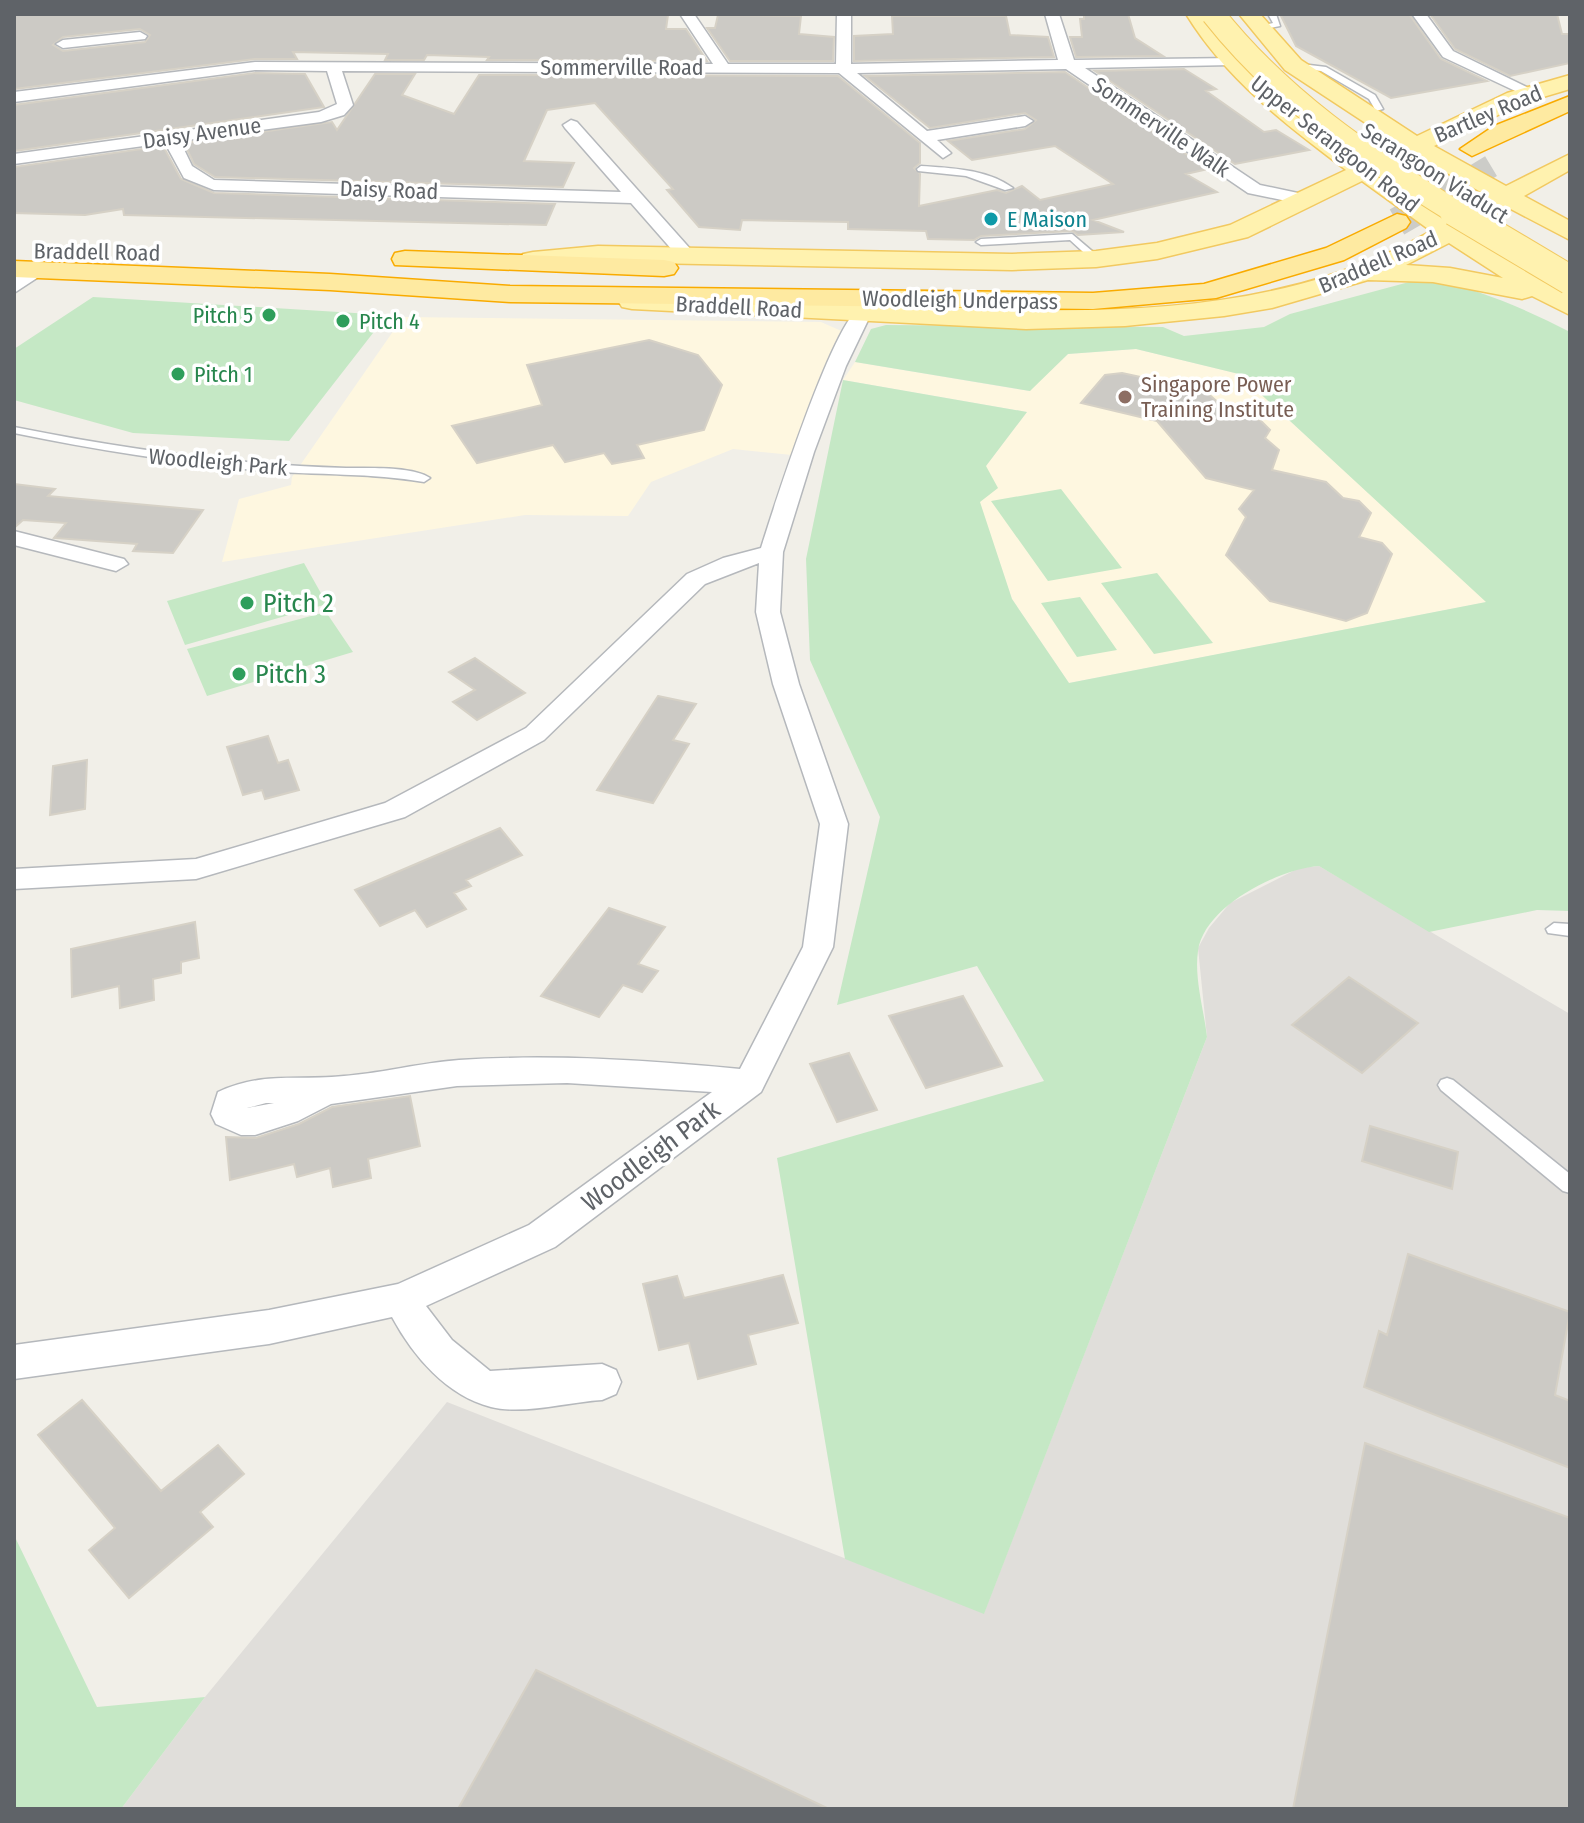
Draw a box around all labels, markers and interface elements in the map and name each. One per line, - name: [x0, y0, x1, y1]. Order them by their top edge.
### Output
- street label: Sommerville Road: [540, 54, 704, 81]
- street label: Upper Serangoon Road: [1245, 70, 1425, 218]
- street label: Sommerville Walk: [1087, 71, 1236, 183]
- street label: Bartley Road: [1430, 79, 1546, 149]
- street label: Daisy Avenue: [141, 111, 263, 155]
- street label: Serangoon Viaduct: [1356, 117, 1514, 230]
- street label: Daisy Road: [339, 175, 439, 205]
- place label: E Maison: [1007, 206, 1087, 233]
- marker: E Maison: [982, 210, 1000, 228]
- street label: Braddell Road: [1314, 225, 1442, 299]
- street label: Braddell Road: [33, 237, 161, 267]
- street label: Woodleigh Underpass: [862, 285, 1058, 315]
- street label: Braddell Road: [675, 290, 803, 324]
- place label: Pitch 5: [193, 302, 253, 329]
- marker: Pitch 5: [260, 306, 278, 324]
- place label: Pitch 4: [359, 308, 420, 335]
- marker: Pitch 4: [334, 312, 352, 330]
- place label: Pitch 1: [194, 361, 253, 388]
- marker: Pitch 1: [169, 365, 187, 383]
- place label: Singapore Power Training Institute: [1141, 371, 1294, 423]
- marker: Singapore Power Training Institute: [1116, 388, 1134, 406]
- street label: Woodleigh Park: [147, 442, 289, 482]
- place label: Pitch 2: [263, 588, 334, 619]
- marker: Pitch 2: [238, 594, 256, 612]
- place label: Pitch 3: [255, 659, 326, 690]
- marker: Pitch 3: [230, 665, 248, 683]
- street label: Woodleigh Park: [576, 1093, 727, 1218]

